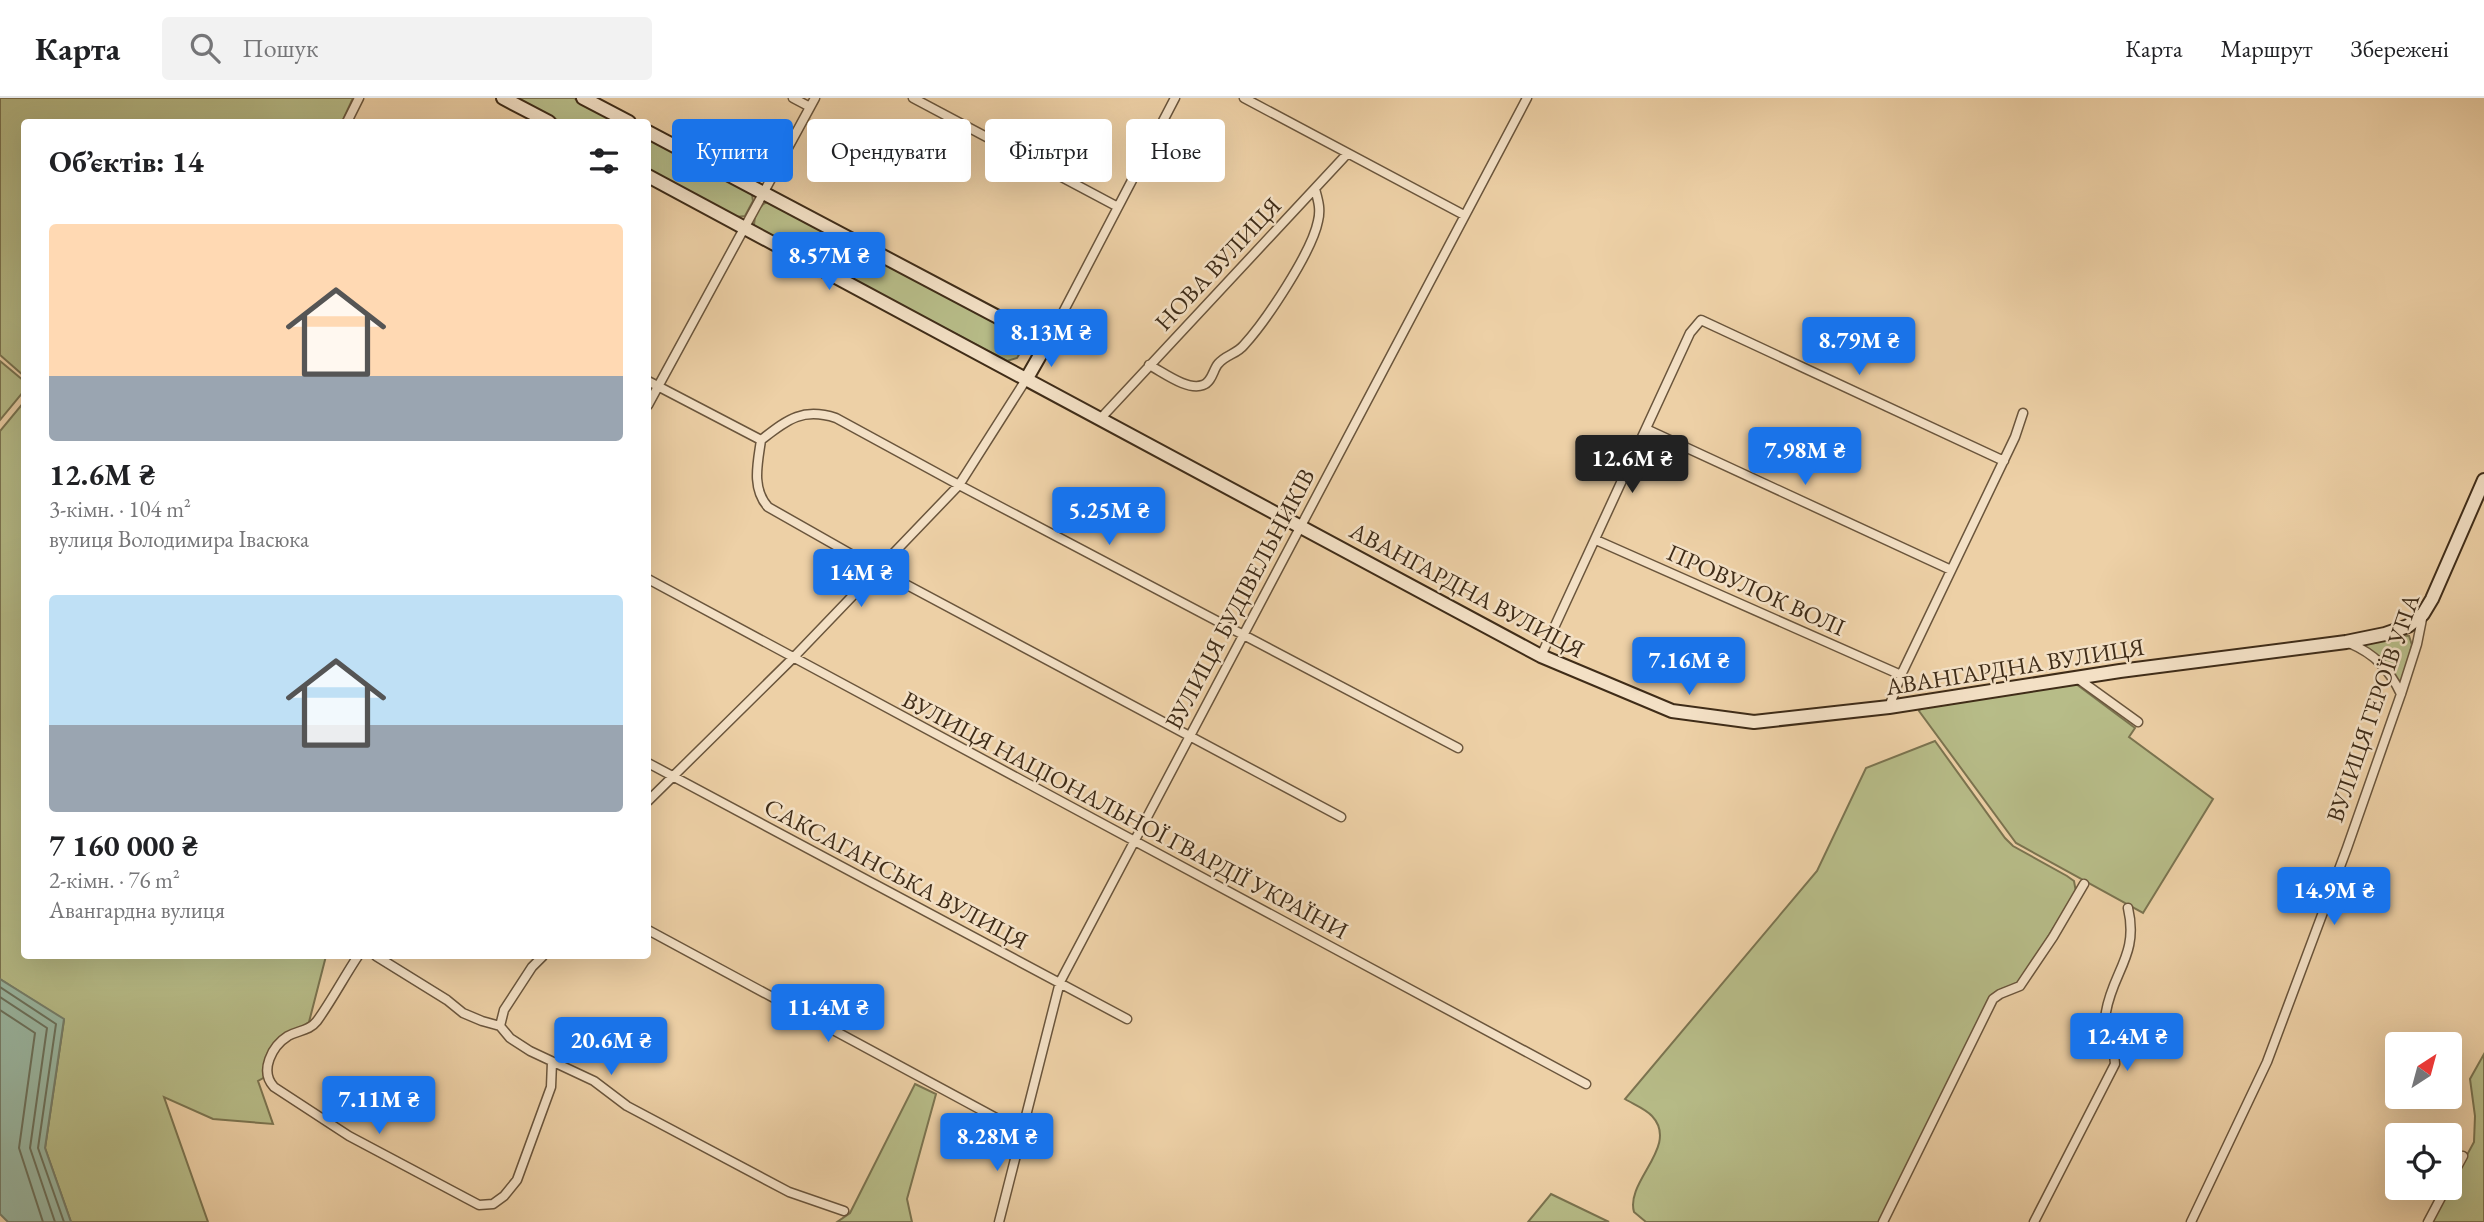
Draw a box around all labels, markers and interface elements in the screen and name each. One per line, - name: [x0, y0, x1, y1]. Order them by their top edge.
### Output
- search box: [162, 17, 652, 80]
- text: Карта: [35, 27, 120, 70]
- icon: search: [186, 29, 224, 67]
- text: Пошук: [242, 31, 318, 65]
- text: Карта: [2125, 33, 2183, 64]
- text: Маршрут: [2221, 33, 2313, 64]
- text: Збережені: [2351, 33, 2449, 64]
- chip: Купити: [672, 119, 793, 182]
- chip: Орендувати: [807, 119, 971, 182]
- chip: Фільтри: [985, 119, 1112, 182]
- chip: Нове: [1126, 119, 1225, 182]
- text: Об’єктів: 14: [49, 142, 204, 181]
- icon: filters: [585, 142, 623, 180]
- street label: НОВА ВУЛИЦЯ: [1148, 190, 1288, 337]
- pin: 8.57M ₴: [764, 232, 894, 292]
- text: 8.57M ₴: [788, 240, 870, 270]
- icon: home: [273, 269, 399, 395]
- pin: 8.13M ₴: [986, 310, 1116, 369]
- text: 8.13M ₴: [1010, 317, 1092, 347]
- pin: 8.79M ₴: [1794, 317, 1924, 377]
- text: 8.79M ₴: [1818, 325, 1900, 355]
- pin: 7.98M ₴: [1740, 428, 1870, 487]
- text: 7.98M ₴: [1764, 435, 1846, 465]
- pin: 12.6M ₴: [1567, 436, 1697, 495]
- text: 12.6M ₴: [1591, 443, 1673, 473]
- text: 12.6M ₴: [49, 455, 155, 494]
- street label: ВУЛИЦЯ БУДІВЕЛЬНИКІВ: [1158, 463, 1321, 734]
- pin: 5.25M ₴: [1044, 488, 1174, 547]
- text: 3-кімн. · 104 m²: [49, 494, 191, 524]
- text: 5.25M ₴: [1068, 495, 1150, 525]
- street label: АВАНГАРДНА ВУЛИЦЯ: [1344, 514, 1590, 665]
- text: вулиця Володимира Івасюка: [49, 524, 309, 554]
- street label: ПРОВУЛОК ВОЛІ: [1662, 536, 1850, 643]
- pin: 14M ₴: [812, 550, 910, 609]
- text: 14M ₴: [829, 557, 893, 587]
- street label: ВУЛИЦЯ ГЕРОЇВ УПА: [2319, 589, 2426, 826]
- street label: АВАНГАРДНА ВУЛИЦЯ: [1882, 631, 2147, 702]
- pin: 7.16M ₴: [1624, 638, 1754, 697]
- icon: home: [273, 640, 399, 766]
- text: 7.16M ₴: [1648, 645, 1730, 675]
- street label: ВУЛИЦЯ НАЦІОНАЛЬНОЇ ГВАРДІЇ УКРАЇНИ: [897, 683, 1353, 946]
- street label: САКСАГАНСЬКА ВУЛИЦЯ: [759, 791, 1033, 956]
- text: 7 160 000 ₴: [49, 826, 198, 865]
- text: 2-кімн. · 76 m²: [49, 865, 180, 895]
- pin: 14.9M ₴: [2269, 868, 2399, 927]
- text: 14.9M ₴: [2293, 875, 2375, 905]
- text: Авангардна вулиця: [49, 895, 225, 925]
- pin: 11.4M ₴: [763, 984, 893, 1044]
- text: 11.4M ₴: [787, 992, 869, 1022]
- pin: 12.4M ₴: [2062, 1014, 2192, 1073]
- pin: 20.6M ₴: [546, 1018, 676, 1077]
- text: 12.4M ₴: [2086, 1021, 2168, 1051]
- text: 20.6M ₴: [570, 1025, 652, 1055]
- north arrow: [2385, 1032, 2462, 1110]
- map controls: [2385, 1032, 2462, 1200]
- pin: 7.11M ₴: [314, 1076, 444, 1136]
- text: 7.11M ₴: [338, 1084, 420, 1114]
- pin: 8.28M ₴: [932, 1114, 1062, 1173]
- text: 8.28M ₴: [956, 1121, 1038, 1151]
- button: locate: [2385, 1123, 2462, 1200]

